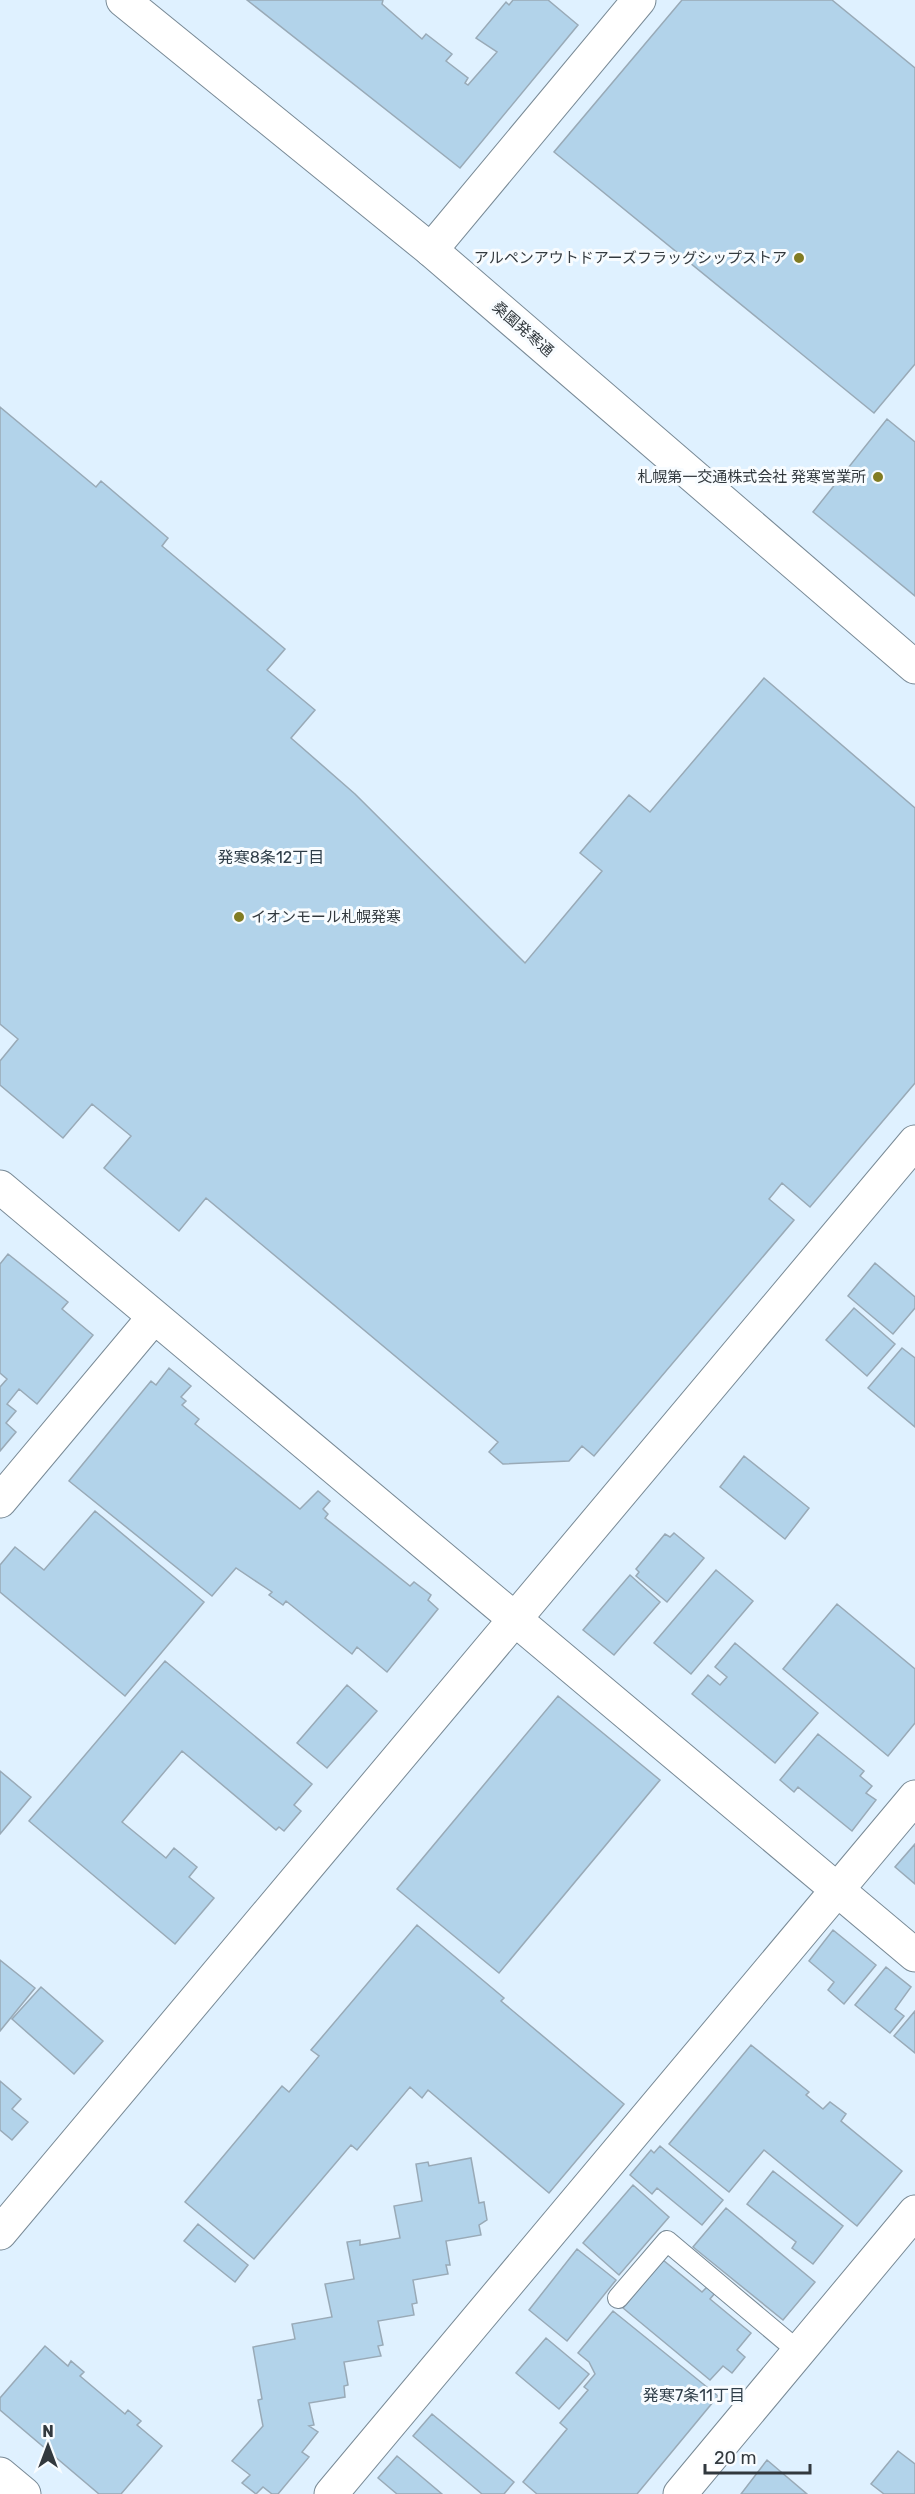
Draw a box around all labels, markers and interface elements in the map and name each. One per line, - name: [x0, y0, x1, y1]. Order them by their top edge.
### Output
- place label: アルペンアウトドアーズフラッグシップストア: [474, 249, 787, 267]
- marker: アルペンアウトドアーズフラッグシップストア: [792, 251, 806, 265]
- street label: 桑園発寒通: [489, 298, 557, 360]
- place label: 札幌第一交通株式会社 発寒営業所: [637, 468, 866, 486]
- marker: 札幌第一交通株式会社 発寒営業所: [871, 470, 885, 484]
- district label: 発寒8条12丁目: [218, 848, 324, 867]
- place label: イオンモール札幌発寒: [251, 908, 401, 926]
- marker: イオンモール札幌発寒: [232, 910, 246, 924]
- district label: 発寒7条11丁目: [643, 2386, 745, 2405]
- north arrow: [18, 2416, 78, 2476]
- text: N: [42, 2422, 54, 2441]
- scale bar: [705, 2437, 810, 2475]
- text: 20 m: [714, 2447, 756, 2469]

